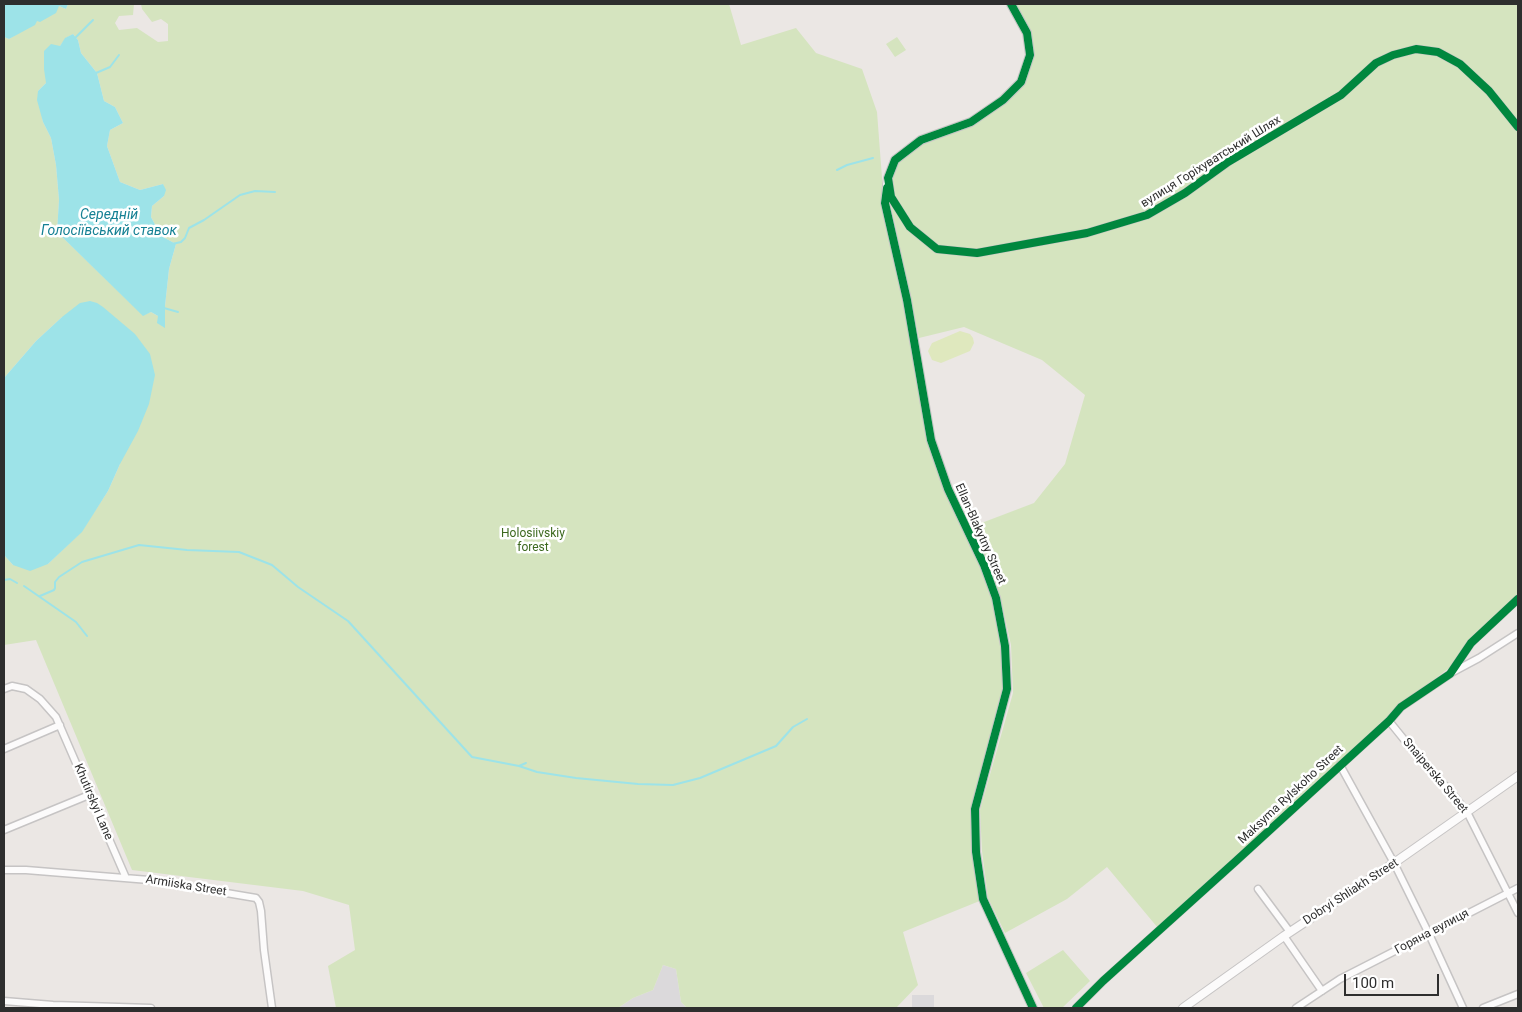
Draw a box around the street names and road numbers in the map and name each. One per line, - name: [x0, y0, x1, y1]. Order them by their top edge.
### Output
- street label: вулиця Горіхуватський Шлях: [1138, 113, 1284, 211]
- street label: Ellan-Blakytny Street: [951, 481, 1009, 587]
- street label: Snaiperska Street: [1399, 735, 1471, 817]
- street label: Maksyma Rylskoho Street: [1236, 743, 1346, 847]
- street label: Khutirskyi Lane: [70, 762, 116, 842]
- street label: Dobryi Shliakh Street: [1301, 856, 1401, 928]
- street label: Armiiska Street: [145, 872, 227, 900]
- street label: Горяна вулиця: [1392, 906, 1472, 958]

